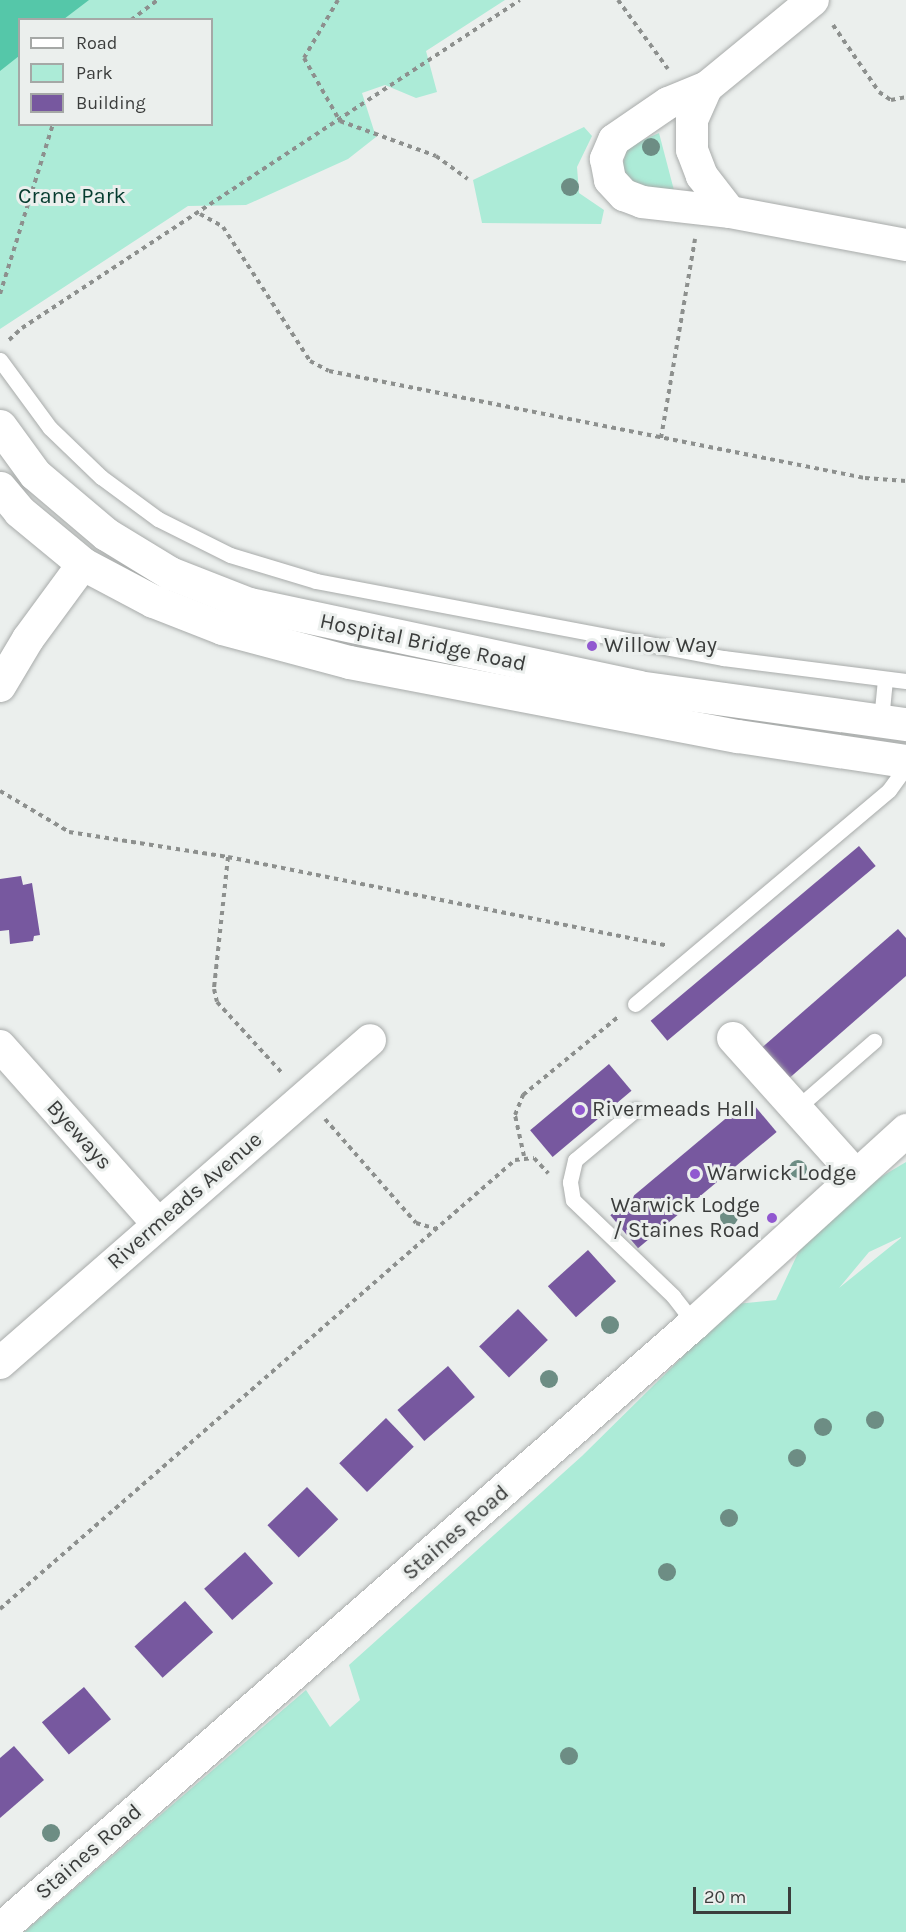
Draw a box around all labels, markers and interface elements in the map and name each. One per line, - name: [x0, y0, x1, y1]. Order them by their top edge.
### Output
- legend: [18, 18, 213, 126]
- text: Road: [76, 32, 117, 54]
- text: Park: [76, 62, 113, 84]
- text: Building: [76, 92, 146, 114]
- park label: Crane Park: [18, 184, 126, 210]
- street label: Hospital Bridge Road: [317, 608, 529, 678]
- place label: Willow Way: [604, 633, 717, 659]
- marker: Willow Way: [585, 639, 599, 653]
- street label: Byeways: [41, 1095, 117, 1175]
- place label: Rivermeads Hall: [592, 1097, 755, 1123]
- marker: Rivermeads Hall: [573, 1103, 587, 1117]
- street label: Rivermeads Avenue: [102, 1127, 268, 1275]
- place label: Warwick Lodge: [707, 1161, 857, 1187]
- marker: Warwick Lodge: [688, 1167, 702, 1181]
- place label: Warwick Lodge / Staines Road: [610, 1192, 760, 1244]
- marker: Warwick Lodge / Staines Road: [765, 1211, 779, 1225]
- street label: Staines Road: [397, 1480, 515, 1586]
- street label: Staines Road: [30, 1799, 148, 1905]
- scale bar: [696, 1875, 794, 1913]
- text: 20 m: [704, 1886, 746, 1908]

